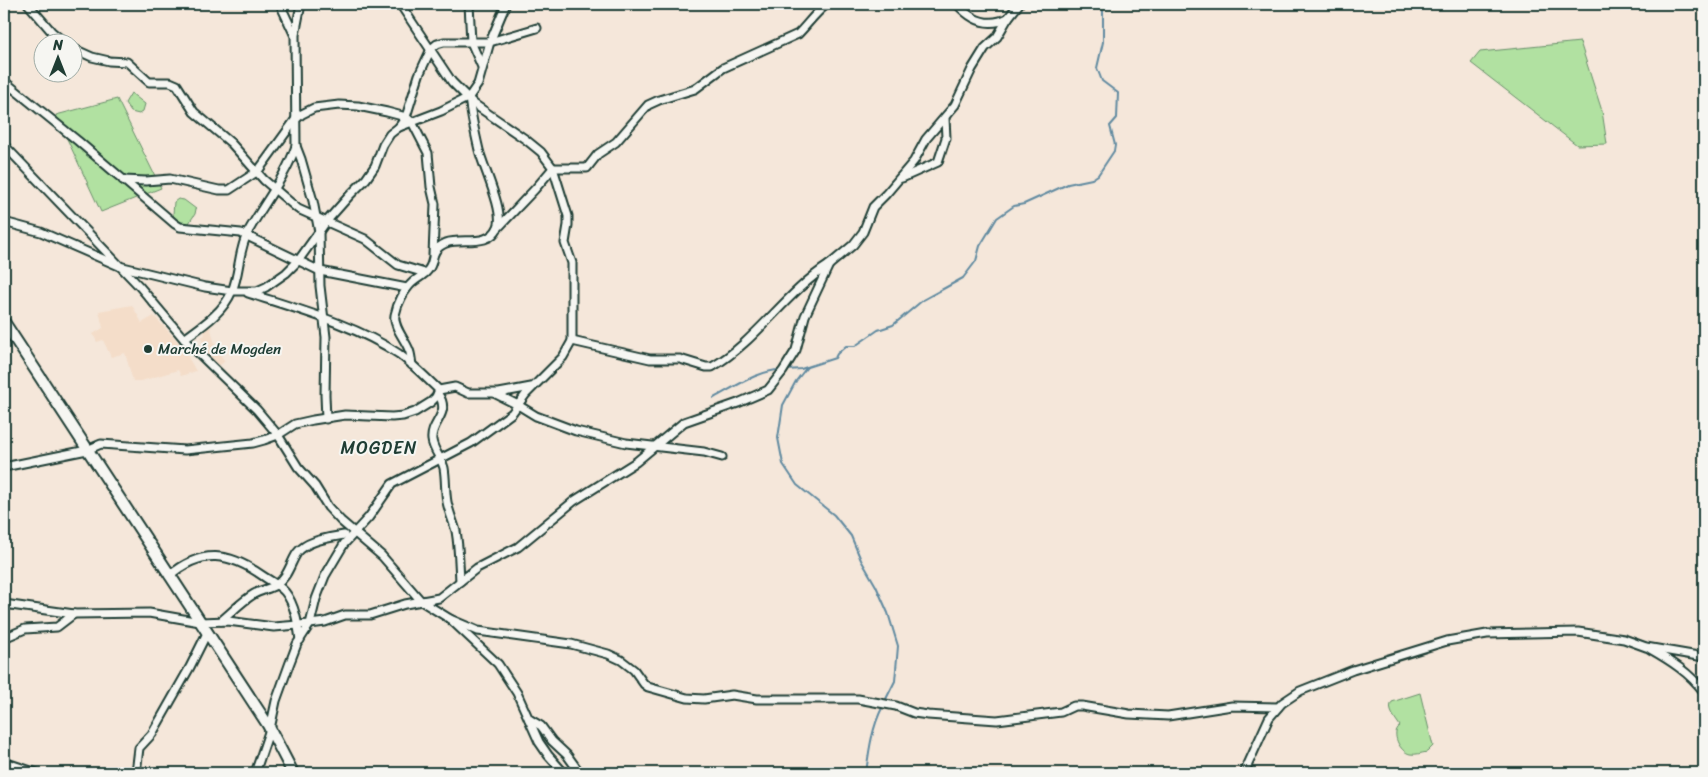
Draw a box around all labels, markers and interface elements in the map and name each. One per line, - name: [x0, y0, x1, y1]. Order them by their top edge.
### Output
- north arrow: [32, 32, 82, 82]
- text: N: [52, 33, 63, 58]
- place label: Marché de Mogden: [158, 336, 281, 362]
- marker: Marché de Mogden: [142, 343, 154, 355]
- district label: MOGDEN: [341, 432, 417, 464]

